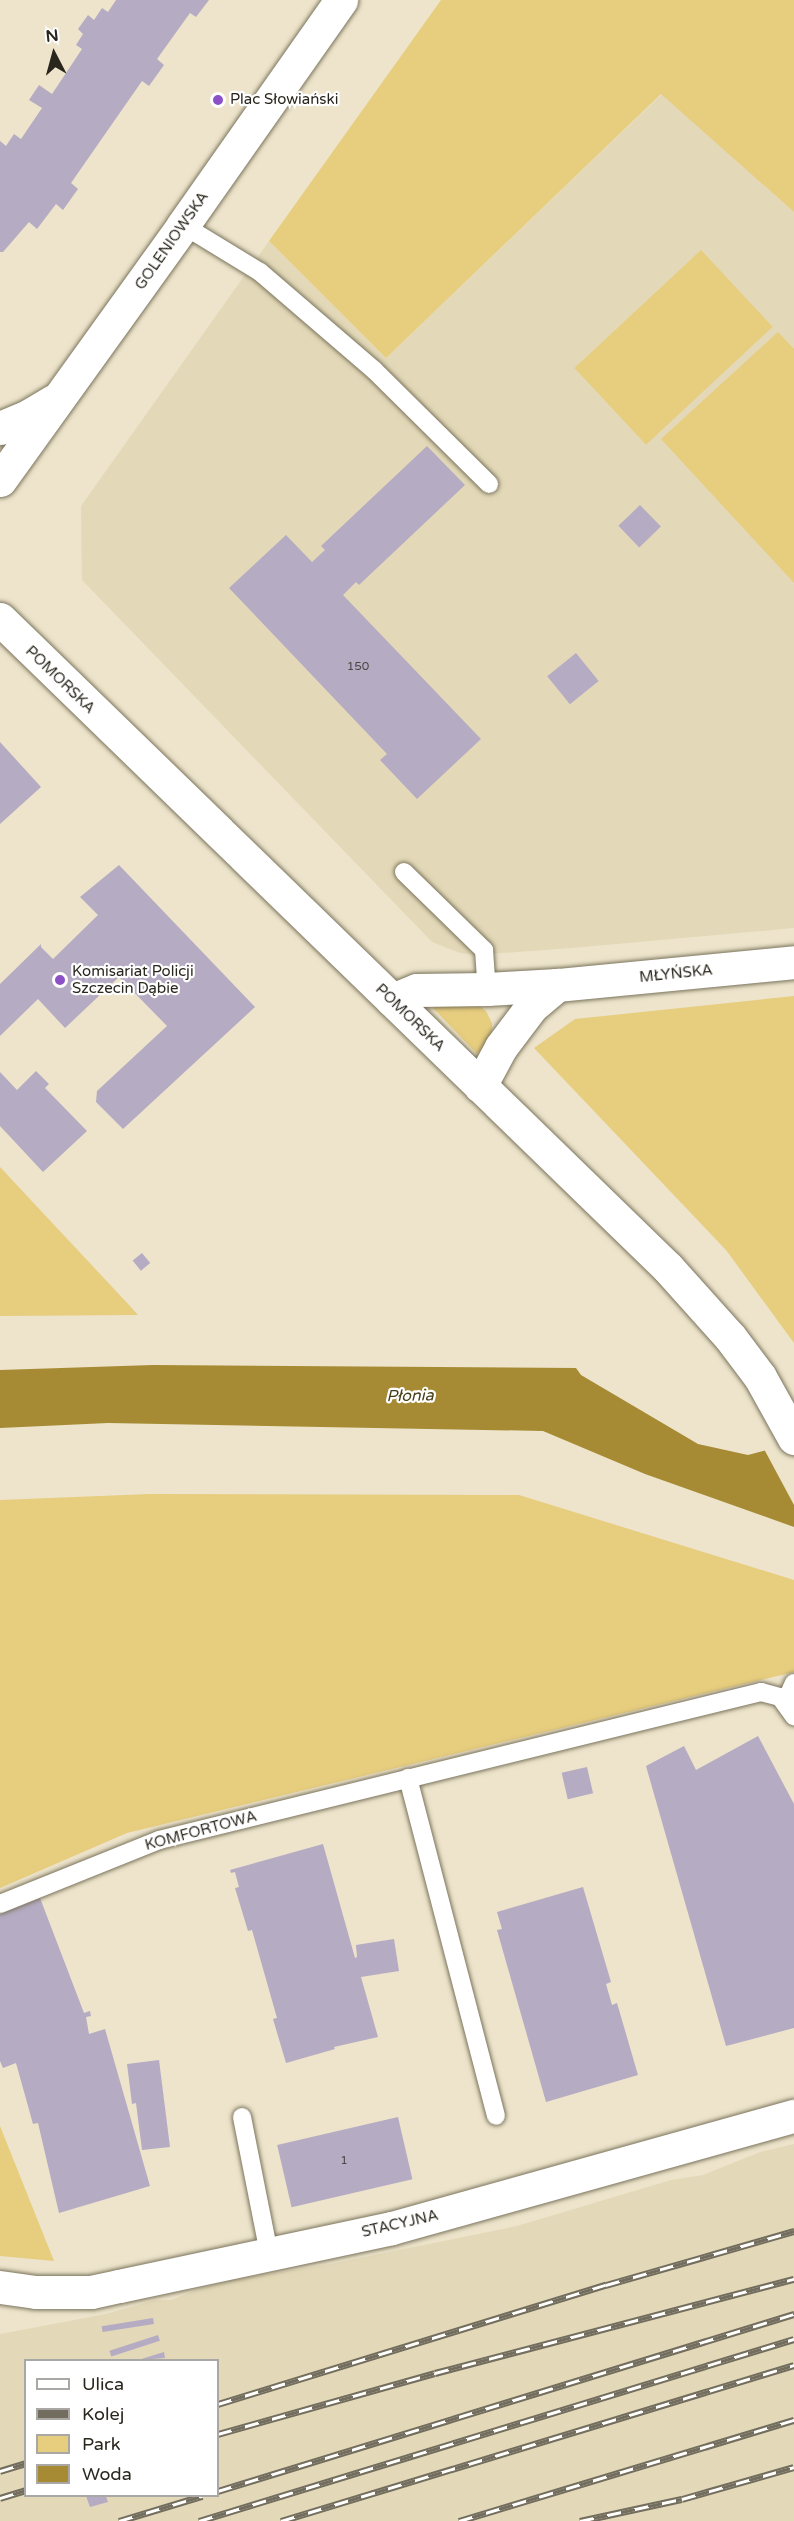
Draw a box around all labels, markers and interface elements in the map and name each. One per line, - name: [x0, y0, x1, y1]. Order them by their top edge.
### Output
- north arrow: [24, 24, 84, 84]
- text: N: [45, 25, 60, 47]
- place label: Plac Słowiański: [230, 91, 338, 109]
- marker: Plac Słowiański: [211, 93, 225, 107]
- street label: GOLENIOWSKA: [131, 188, 213, 294]
- street label: POMORSKA: [21, 642, 99, 718]
- house number: 150: [347, 660, 369, 674]
- street label: MŁYŃSKA: [638, 961, 714, 987]
- place label: Komisariat Policji Szczecin Dąbie: [72, 962, 194, 997]
- marker: Komisariat Policji Szczecin Dąbie: [53, 973, 67, 987]
- street label: POMORSKA: [371, 980, 449, 1056]
- water label: Płonia: [386, 1386, 434, 1406]
- street label: KOMFORTOWA: [143, 1807, 259, 1855]
- house number: 1: [340, 2154, 348, 2168]
- street label: STACYJNA: [360, 2206, 440, 2242]
- legend: [24, 2359, 219, 2497]
- text: Ulica: [82, 2373, 124, 2395]
- text: Kolej: [82, 2403, 124, 2425]
- text: Park: [82, 2433, 120, 2455]
- text: Woda: [82, 2463, 132, 2485]

